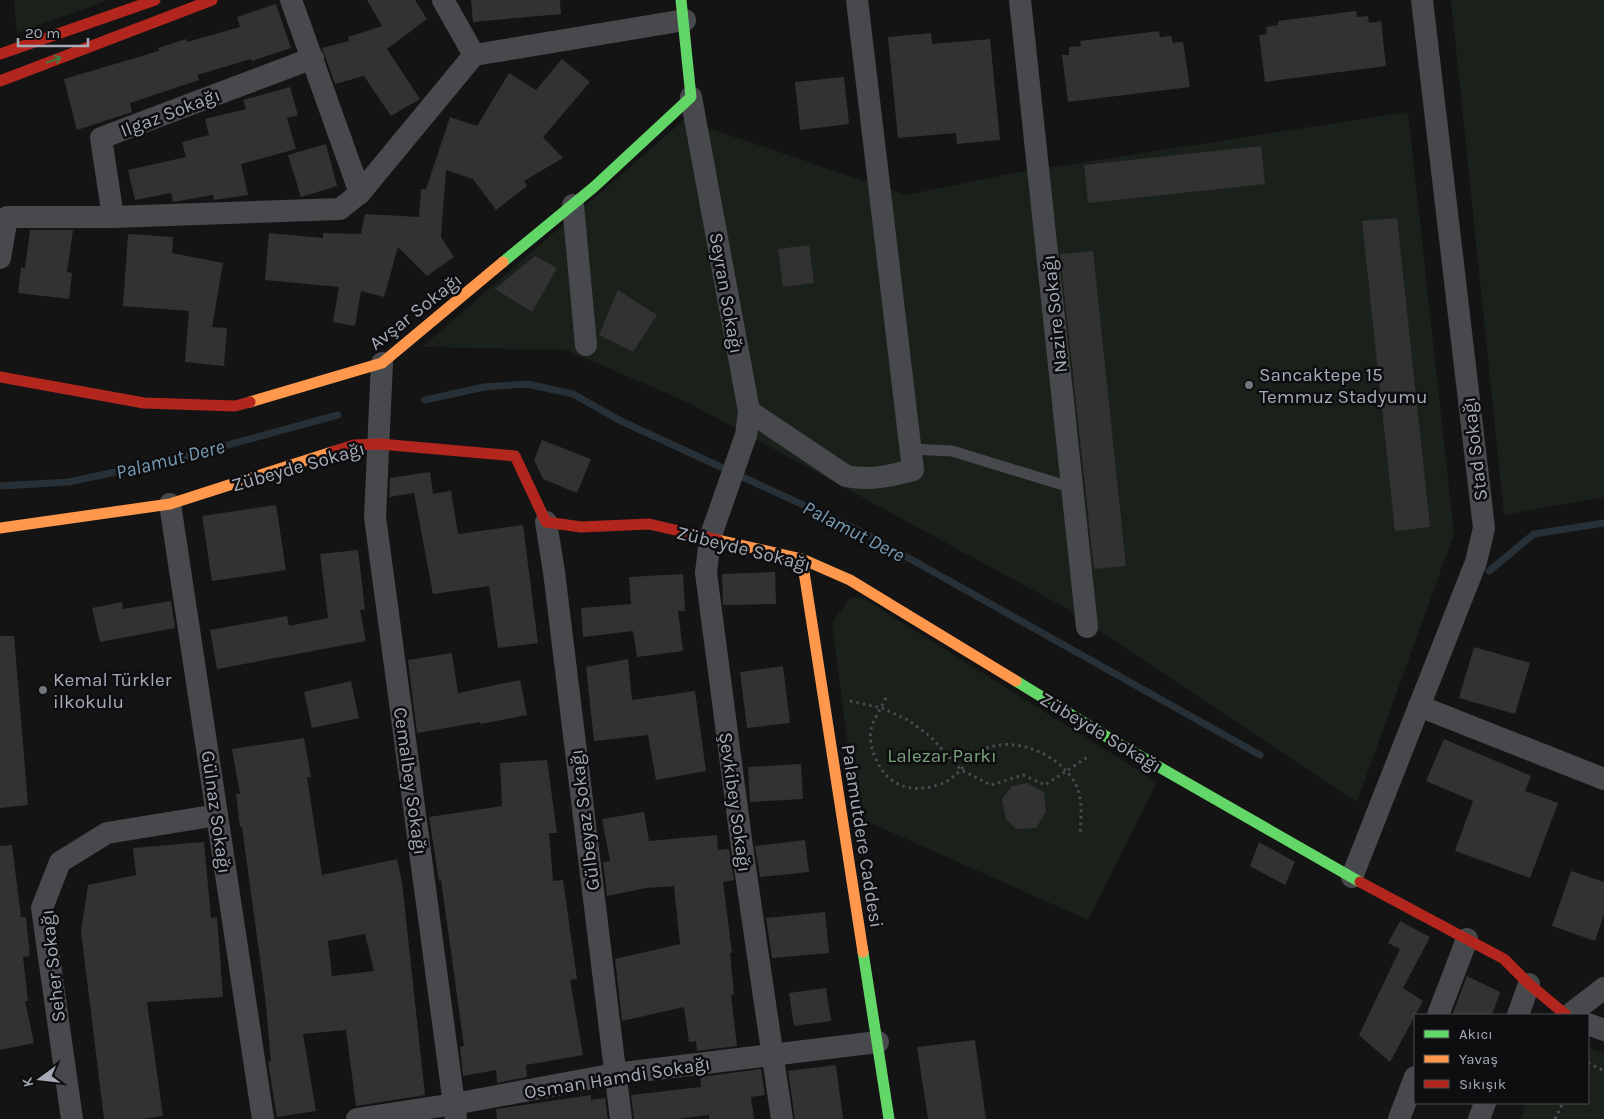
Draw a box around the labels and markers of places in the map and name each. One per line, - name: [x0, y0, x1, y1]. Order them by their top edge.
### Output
- place label: Sancaktepe 15 Temmuz Stadyumu: [1259, 364, 1427, 408]
- marker: Sancaktepe 15 Temmuz Stadyumu: [1243, 379, 1255, 391]
- place label: Kemal Türkler ilkokulu: [53, 669, 172, 713]
- marker: Kemal Türkler ilkokulu: [37, 684, 49, 696]

